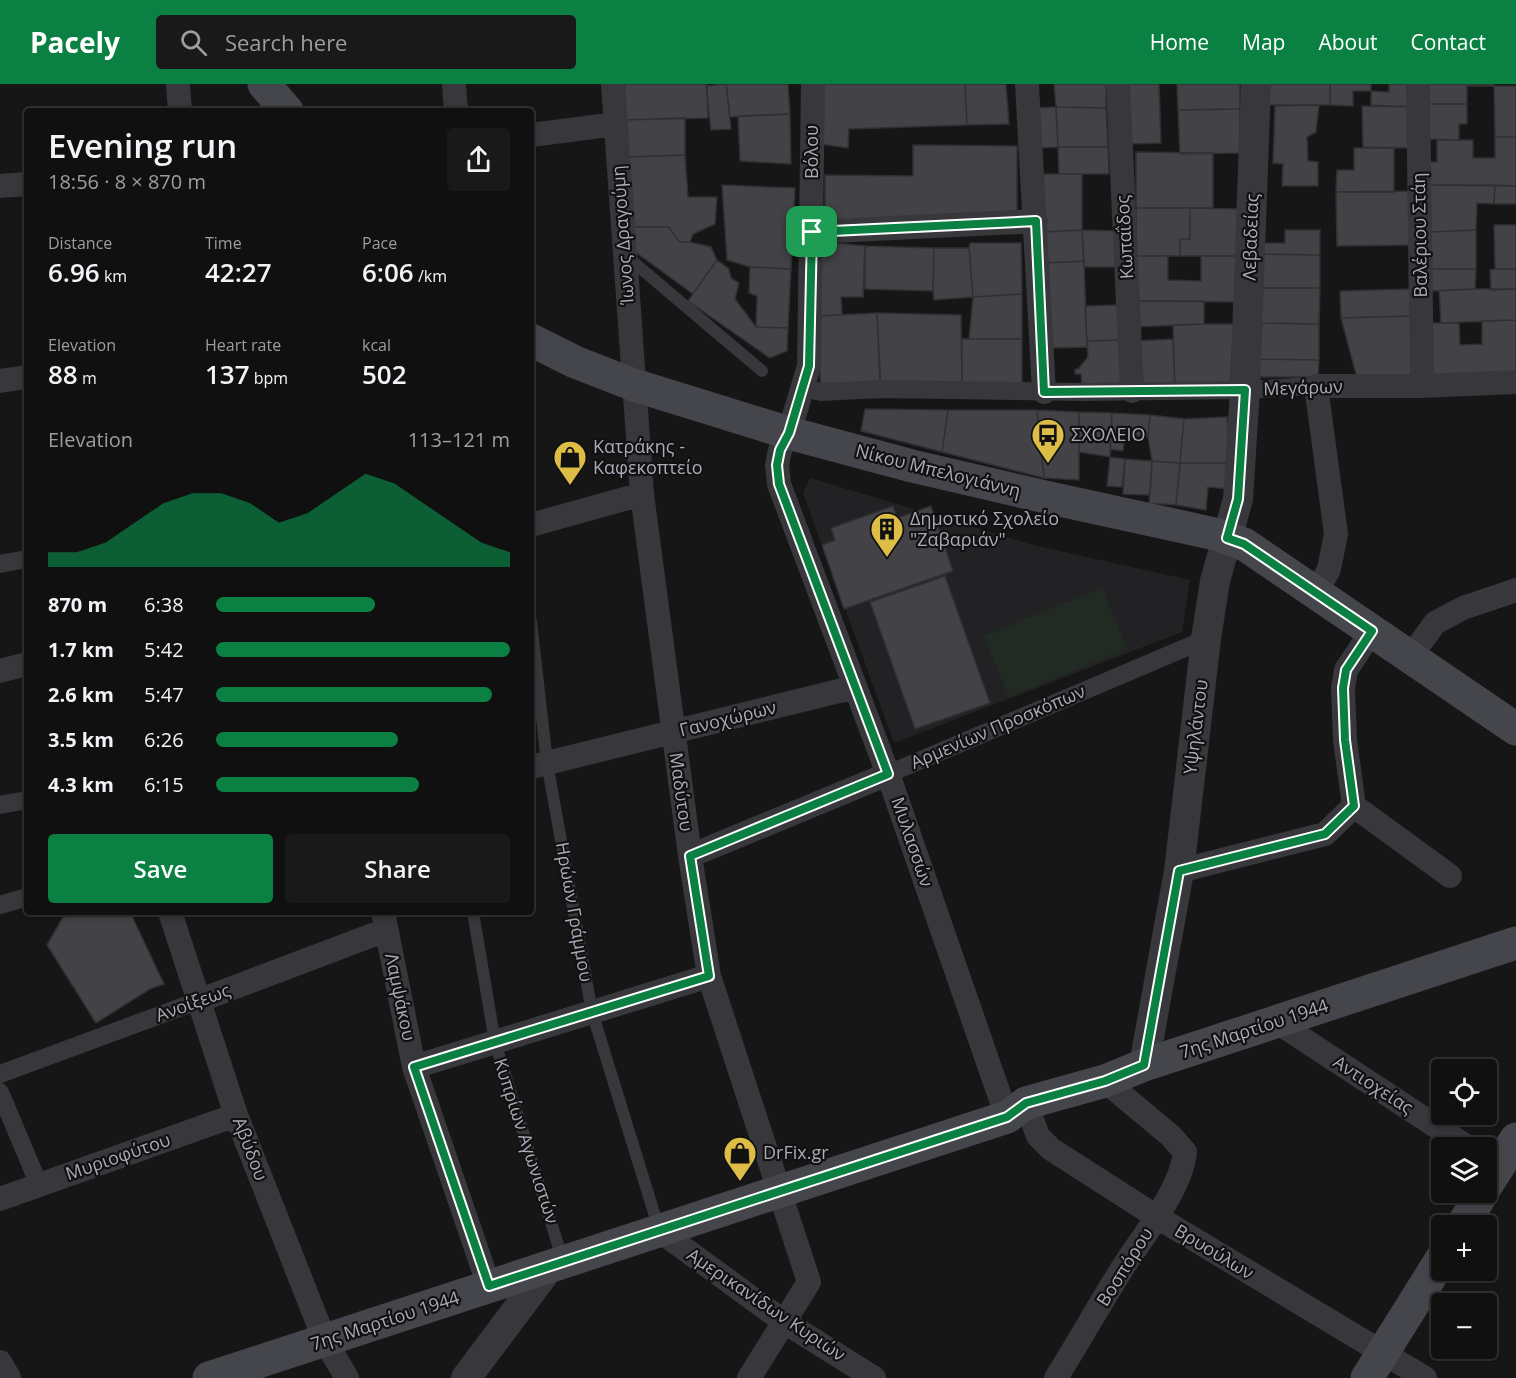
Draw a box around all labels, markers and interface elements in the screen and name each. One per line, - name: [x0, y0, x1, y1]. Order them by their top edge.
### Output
- search box: [156, 15, 576, 69]
- text: Pacely: [30, 23, 120, 61]
- icon: search: [177, 26, 210, 59]
- text: Search here: [225, 27, 347, 57]
- text: Home: [1150, 28, 1209, 56]
- text: Map: [1242, 28, 1285, 56]
- text: About: [1318, 28, 1378, 56]
- text: Contact: [1411, 28, 1486, 56]
- text: Evening run: [48, 123, 237, 168]
- street label: Βόλου: [799, 125, 823, 179]
- button: share: [447, 128, 510, 191]
- street label: Ίωνος Δραγούμη: [605, 165, 639, 307]
- text: 18:56 · 8 × 870 m: [48, 168, 206, 195]
- street label: Βαλέριου Στάη: [1406, 172, 1432, 298]
- street label: Λεβαδείας: [1236, 193, 1264, 281]
- street label: Κωπαΐδος: [1110, 194, 1138, 280]
- pin: [786, 206, 837, 257]
- icon: arrive: [795, 215, 828, 248]
- text: Distance: [48, 232, 112, 254]
- text: Time: [205, 232, 242, 254]
- text: Pace: [362, 232, 397, 254]
- text: 6.96: [48, 254, 100, 290]
- text: 42:27: [205, 254, 272, 290]
- text: 6:06: [362, 254, 414, 290]
- text: km: [100, 265, 127, 287]
- text: /km: [414, 265, 447, 287]
- text: Elevation: [48, 334, 116, 356]
- text: Heart rate: [205, 334, 281, 356]
- text: kcal: [362, 334, 391, 356]
- text: 88: [48, 356, 78, 392]
- text: 137: [205, 356, 250, 392]
- text: 502: [362, 356, 407, 392]
- text: m: [78, 367, 97, 389]
- text: bpm: [250, 367, 288, 389]
- street label: Μεγάρων: [1263, 374, 1343, 400]
- bus stop icon: ΣΧΟΛΕΙΟ: [1030, 417, 1066, 464]
- place label: ΣΧΟΛΕΙΟ: [1071, 422, 1145, 446]
- text: Elevation: [48, 426, 133, 453]
- text: 113–121 m: [408, 426, 510, 453]
- place label: Κατράκης - Καφεκοπτείο: [593, 434, 703, 479]
- street label: Νίκου Μπελογιάννη: [853, 438, 1023, 502]
- shop icon: Κατράκης - Καφεκοπτείο: [552, 439, 588, 486]
- place label: Δημοτικό Σχολείο "Ζαβαριάν": [910, 506, 1059, 551]
- building icon: Δημοτικό Σχολείο "Ζαβαριάν": [869, 511, 905, 558]
- text: 870 m: [48, 591, 107, 618]
- text: 6:38: [144, 591, 184, 618]
- text: 1.7 km: [48, 636, 114, 663]
- text: 5:42: [144, 636, 184, 663]
- street label: Αρμενίων Προσκόπων: [907, 678, 1089, 774]
- street label: Υψηλάντου: [1177, 678, 1213, 776]
- text: 2.6 km: [48, 681, 114, 708]
- text: 5:47: [144, 681, 184, 708]
- street label: Γανοχώρων: [677, 694, 779, 742]
- text: 3.5 km: [48, 726, 114, 753]
- text: 6:26: [144, 726, 184, 753]
- street label: Μαδύτου: [665, 751, 699, 833]
- text: 4.3 km: [48, 771, 114, 798]
- text: 6:15: [144, 771, 184, 798]
- street label: Μυλασσών: [886, 794, 940, 890]
- button: Save: [48, 834, 273, 903]
- button: Share: [285, 834, 510, 903]
- street label: Ηρώων Γράμμου: [551, 840, 599, 984]
- street label: Λαμψάκου: [380, 951, 422, 1043]
- street label: Ανοίξεως: [152, 977, 234, 1027]
- street label: 7ης Μαρτίου 1944: [1176, 993, 1331, 1063]
- street label: Αντιοχείας: [1329, 1049, 1418, 1119]
- street label: Κυπρίων Αγωνιστών: [489, 1055, 565, 1227]
- map controls: [1431, 1059, 1497, 1359]
- button: locate: [1431, 1059, 1497, 1125]
- street label: Αβύδου: [228, 1113, 274, 1184]
- street label: Μυριοφύτου: [62, 1127, 173, 1185]
- shop icon: DrFix.gr: [722, 1135, 758, 1182]
- button: layers: [1431, 1137, 1497, 1203]
- place label: DrFix.gr: [763, 1140, 829, 1164]
- button: +: [1431, 1215, 1497, 1281]
- street label: Βρυούλων: [1170, 1218, 1259, 1284]
- street label: Βοσπόρου: [1090, 1223, 1158, 1310]
- street label: Αμερικανίδων Κυριών: [683, 1242, 851, 1366]
- street label: 7ης Μαρτίου 1944: [307, 1285, 462, 1355]
- button: −: [1431, 1293, 1497, 1359]

